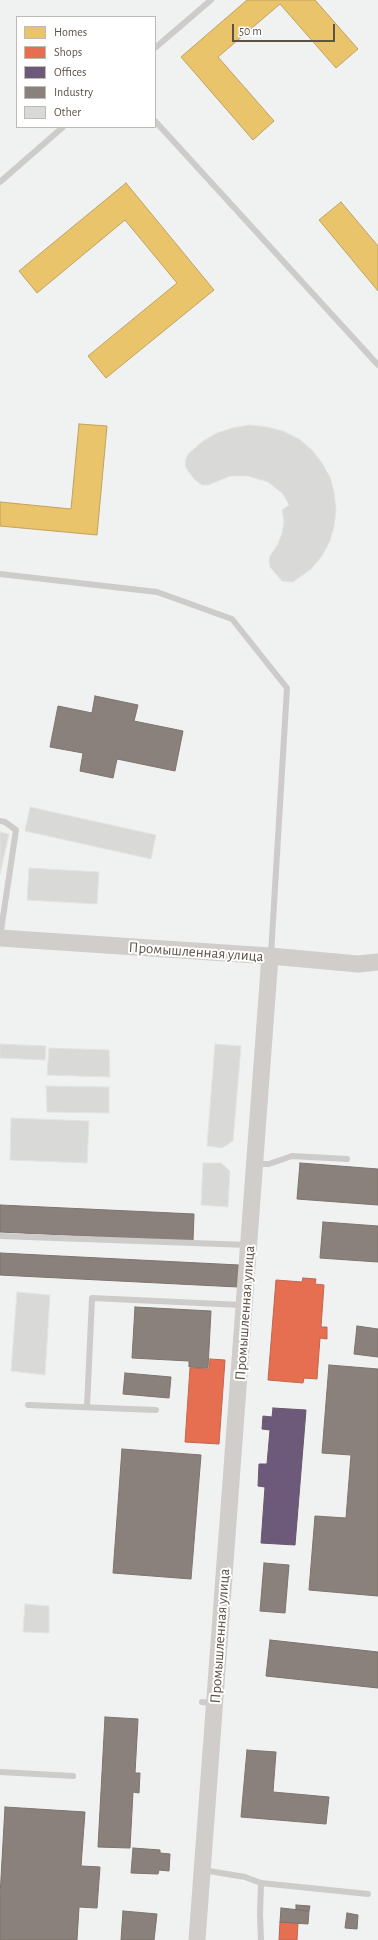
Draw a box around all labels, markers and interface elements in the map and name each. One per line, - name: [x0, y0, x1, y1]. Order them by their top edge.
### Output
- legend: [16, 16, 156, 128]
- scale bar: [234, 16, 337, 42]
- text: 50 m: [239, 25, 262, 37]
- text: Homes: [54, 26, 87, 38]
- text: Shops: [54, 46, 82, 58]
- text: Offices: [54, 66, 87, 78]
- text: Industry: [54, 86, 93, 98]
- text: Other: [54, 106, 81, 118]
- street label: Промышленная улица: [128, 938, 264, 966]
- street label: Промышленная улица: [231, 1245, 259, 1381]
- street label: Промышленная улица: [206, 1568, 234, 1704]

